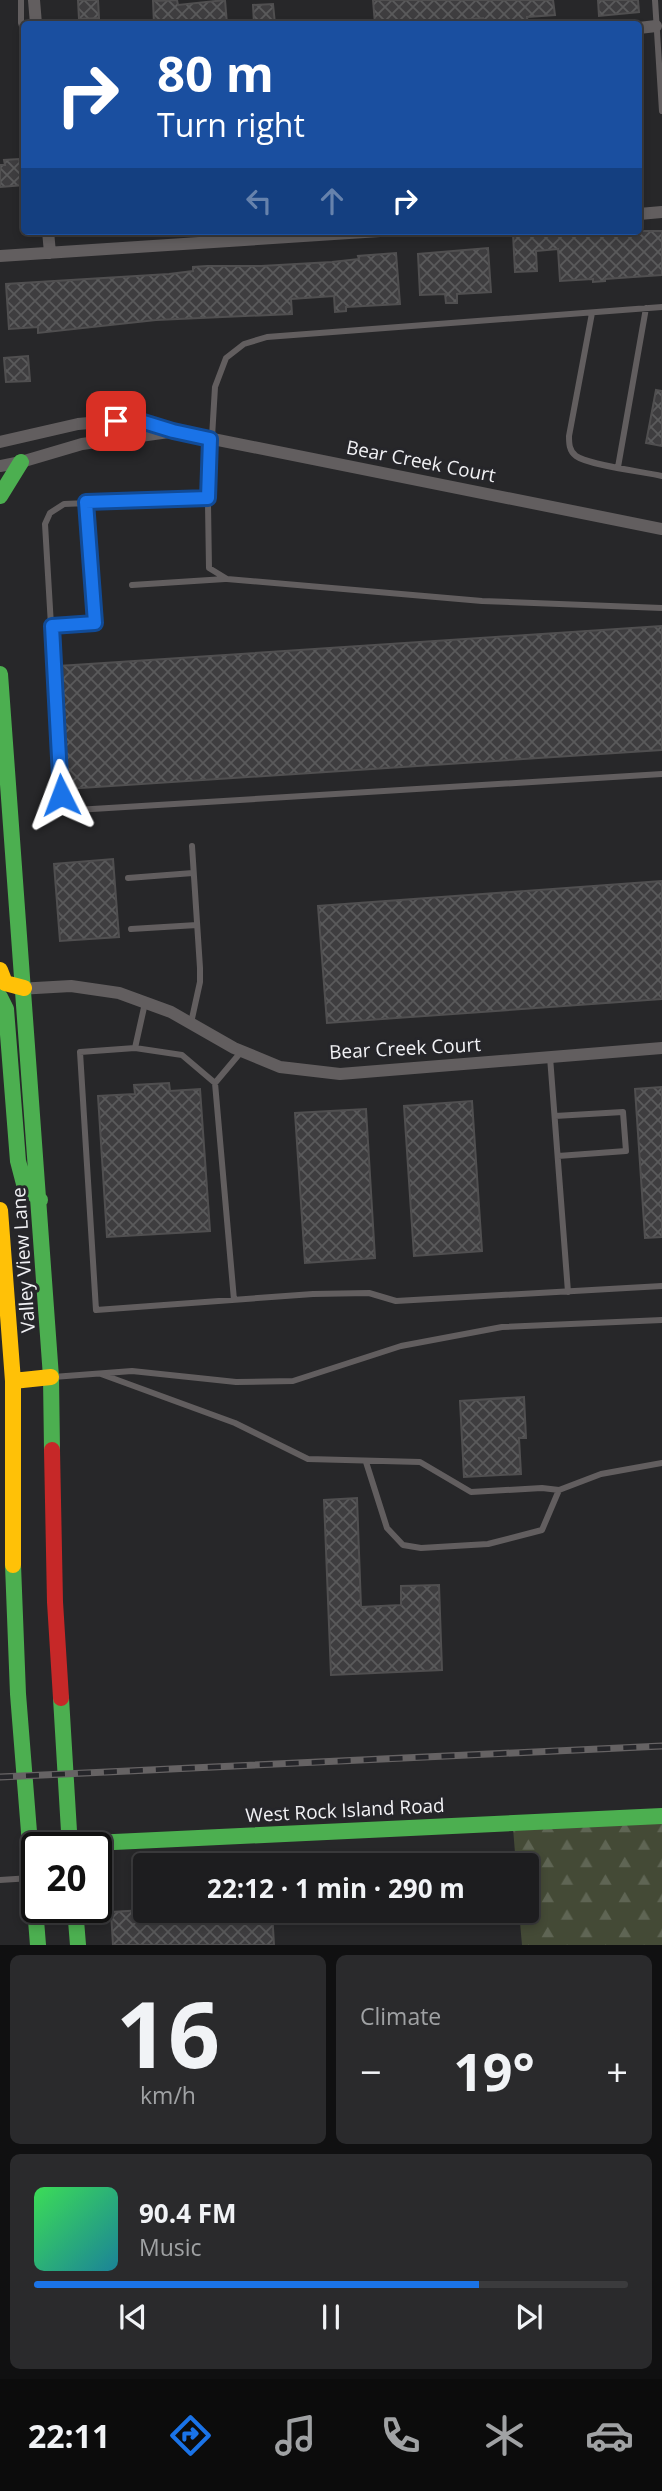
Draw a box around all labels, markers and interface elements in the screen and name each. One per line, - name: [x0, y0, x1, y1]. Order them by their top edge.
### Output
- text: 80 m: [157, 40, 274, 106]
- icon: right: [42, 49, 133, 140]
- text: Turn right: [157, 103, 305, 146]
- icon: left: [240, 182, 278, 220]
- icon: ahead: [313, 182, 351, 220]
- icon: right: [386, 182, 424, 220]
- pin: [86, 391, 146, 451]
- icon: arrive: [97, 402, 135, 440]
- street label: Bear Creek Court: [344, 434, 498, 488]
- position arrow: [24, 758, 98, 832]
- street label: Bear Creek Court: [329, 1031, 482, 1065]
- street label: Valley View Lane: [5, 1186, 41, 1334]
- street label: West Rock Island Road: [245, 1792, 445, 1828]
- speed limit sign: 20: [21, 1832, 112, 1923]
- text: 22:12 · 1 min · 290 m: [207, 1870, 465, 1906]
- text: 16: [116, 1971, 220, 2095]
- text: Climate: [360, 2000, 441, 2032]
- text: 19°: [453, 2035, 535, 2106]
- text: −: [360, 2045, 382, 2097]
- text: +: [606, 2045, 628, 2097]
- text: km/h: [140, 2079, 196, 2111]
- text: 90.4 FM: [139, 2195, 237, 2231]
- text: Music: [139, 2231, 202, 2263]
- icon: previous: [114, 2298, 152, 2336]
- icon: pause: [312, 2298, 350, 2336]
- icon: next: [510, 2298, 548, 2336]
- icon: directions: [166, 2411, 215, 2460]
- icon: music: [271, 2411, 320, 2460]
- icon: phone: [376, 2411, 425, 2460]
- icon: climate: [480, 2411, 529, 2460]
- icon: car: [585, 2411, 634, 2460]
- text: 22:11: [28, 2414, 110, 2457]

